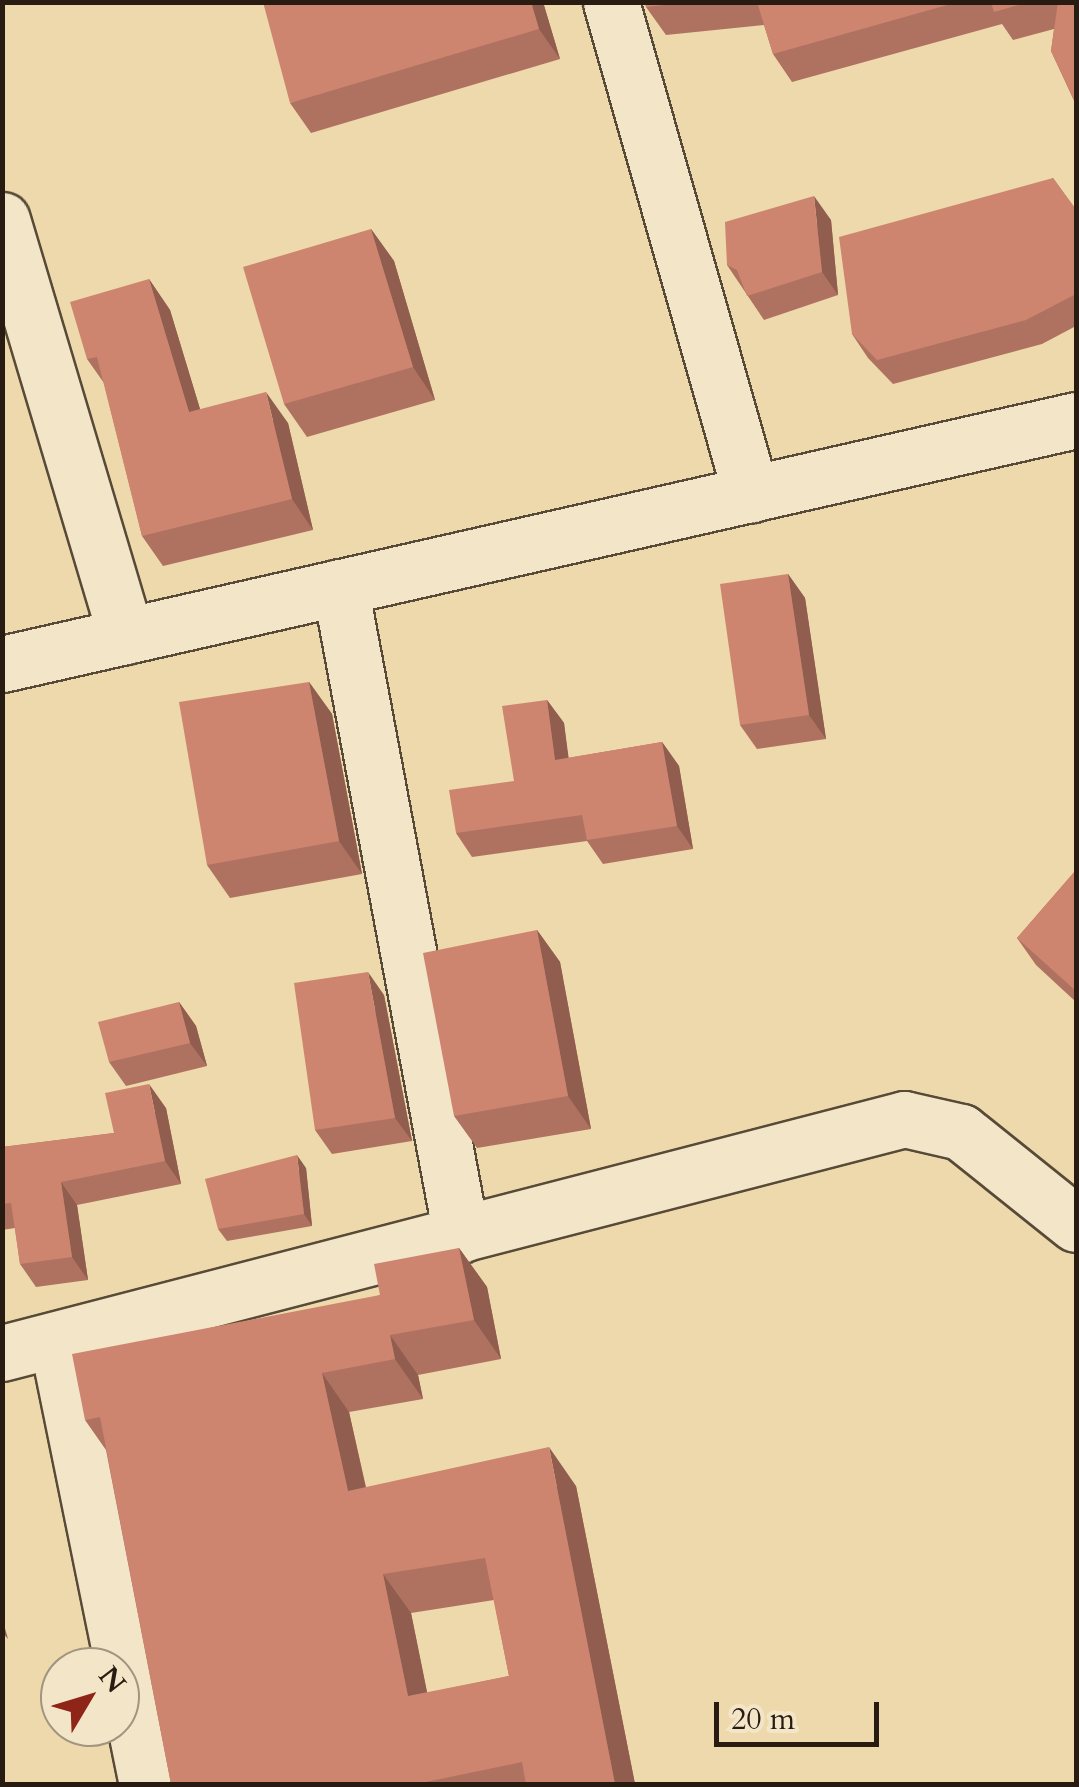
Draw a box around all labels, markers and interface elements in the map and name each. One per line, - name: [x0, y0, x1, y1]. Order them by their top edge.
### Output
- north arrow: [40, 1647, 140, 1747]
- text: N: [90, 1658, 135, 1701]
- scale bar: [719, 1682, 884, 1744]
- text: 20 m: [731, 1699, 795, 1740]

